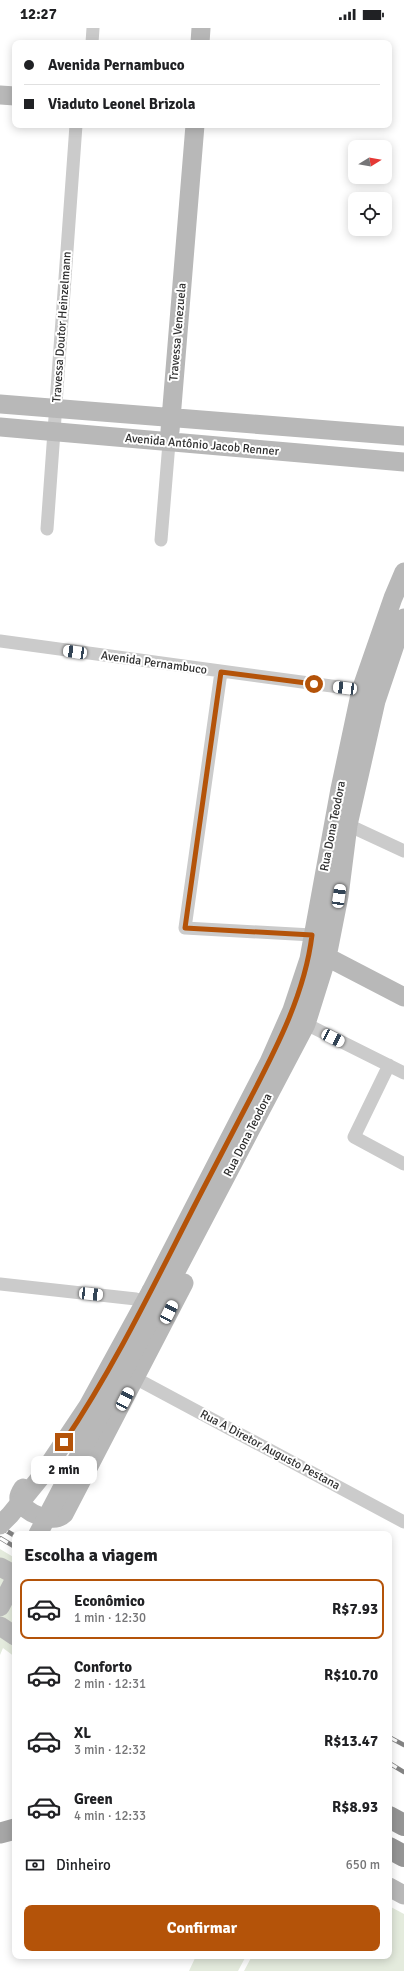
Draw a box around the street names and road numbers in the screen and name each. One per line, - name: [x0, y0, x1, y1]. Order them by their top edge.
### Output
- street label: Travessa Doutor Heinzelmann: [49, 251, 75, 403]
- street label: Travessa Venezuela: [166, 282, 190, 382]
- street label: Avenida Antônio Jacob Renner: [124, 431, 280, 459]
- street label: Avenida Pernambuco: [100, 648, 208, 678]
- street label: Rua Dona Teodora: [317, 780, 349, 872]
- street label: Rua Dona Teodora: [221, 1091, 275, 1179]
- street label: Rua A Diretor Augusto Pestana: [197, 1407, 343, 1493]

